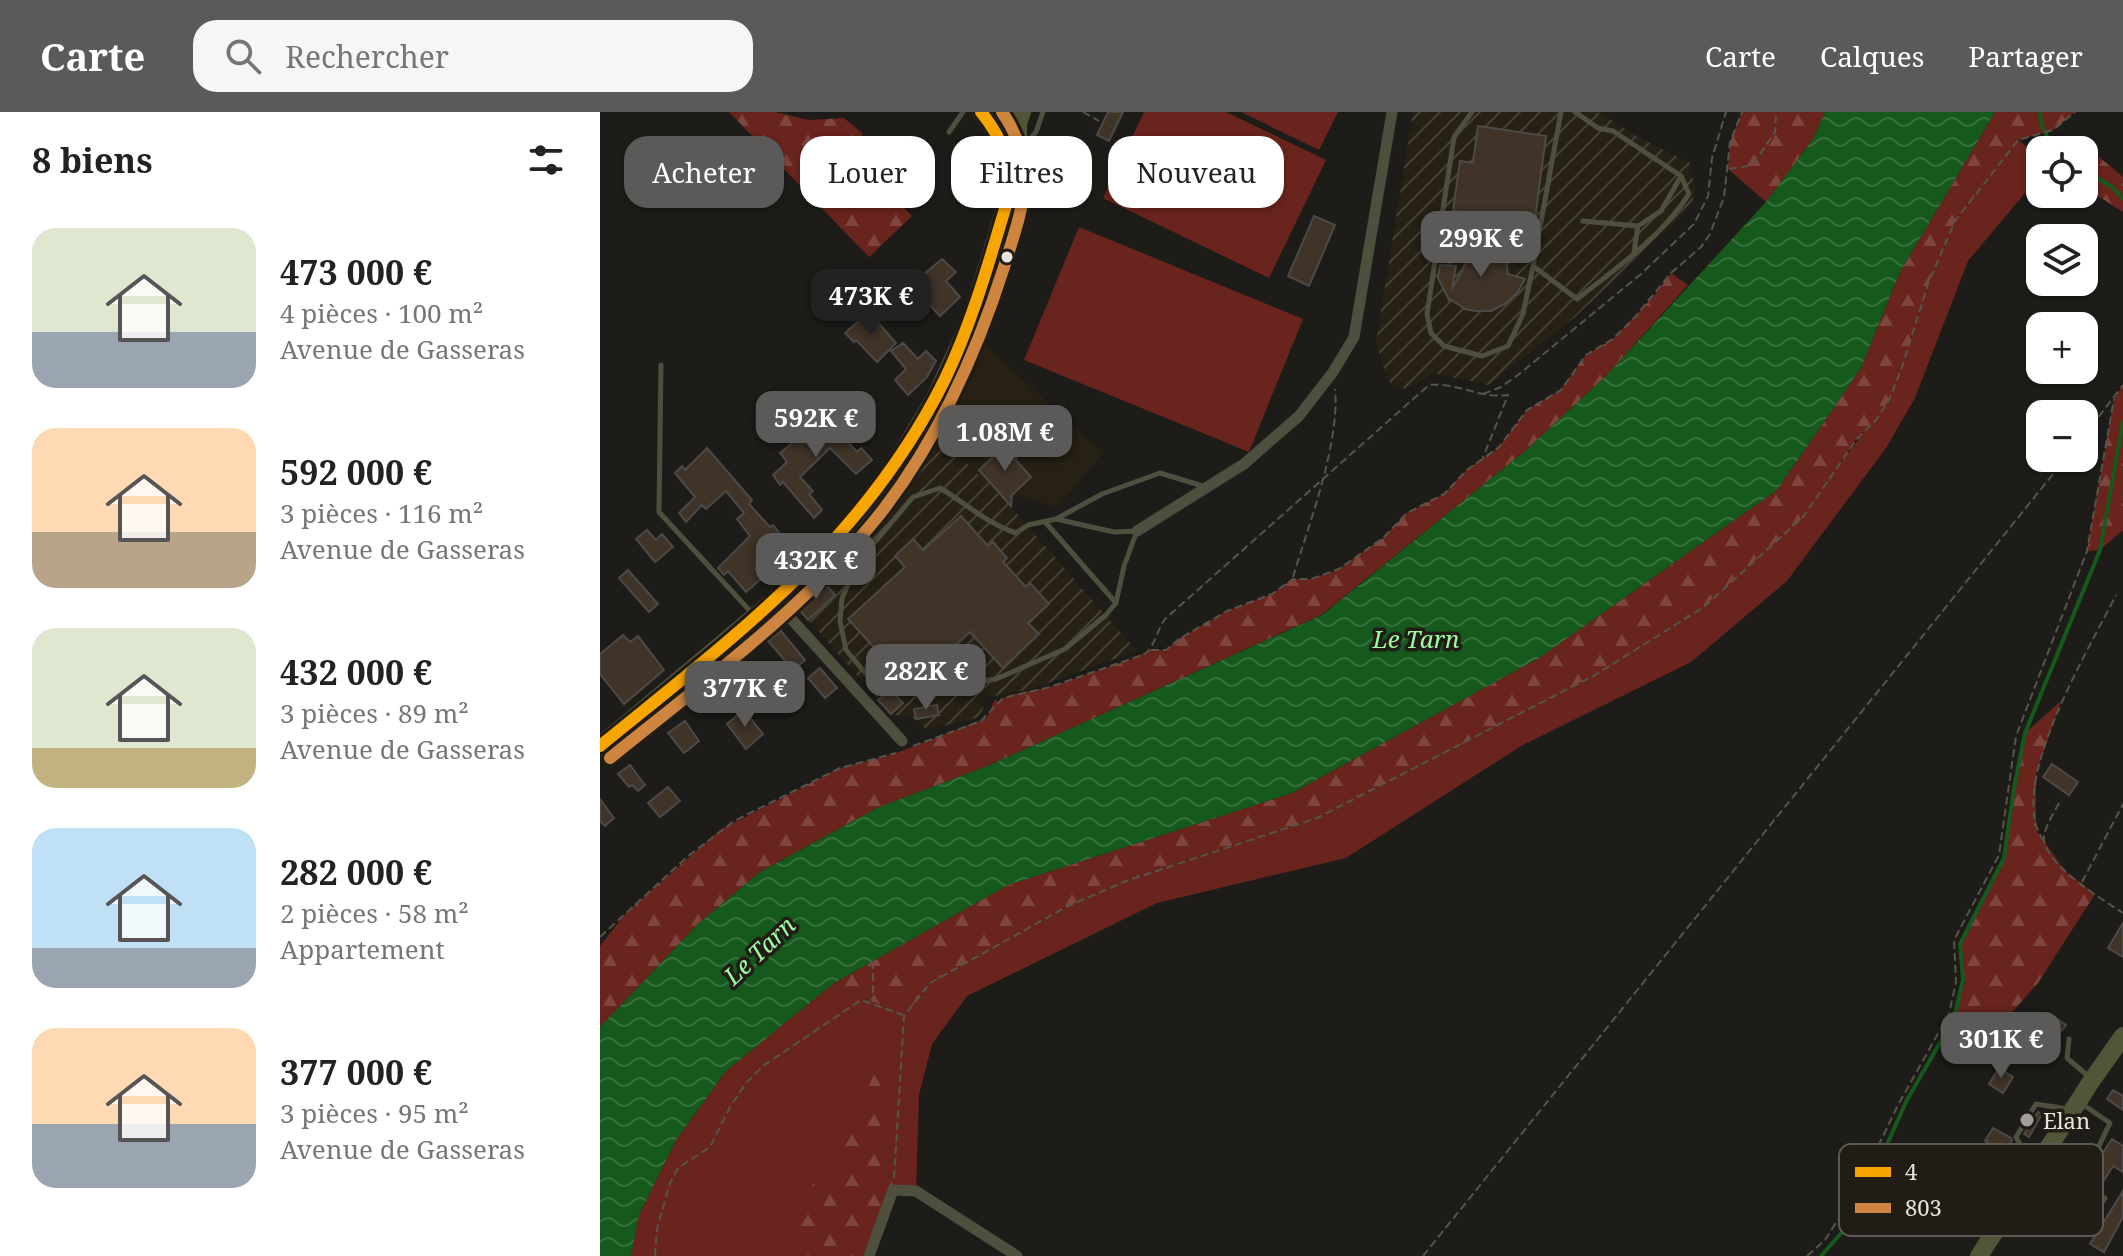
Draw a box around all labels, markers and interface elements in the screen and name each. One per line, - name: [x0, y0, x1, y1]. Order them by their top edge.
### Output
- search box: [193, 20, 753, 92]
- text: Carte: [40, 30, 145, 82]
- icon: search: [221, 34, 265, 78]
- text: Rechercher: [285, 36, 449, 77]
- text: Carte: [1705, 37, 1776, 75]
- text: Calques: [1820, 37, 1924, 75]
- text: Partager: [1968, 37, 2083, 75]
- chip: Acheter: [624, 136, 784, 208]
- chip: Louer: [800, 136, 935, 208]
- chip: Filtres: [951, 136, 1092, 208]
- chip: Nouveau: [1108, 136, 1284, 208]
- map controls: [2026, 136, 2098, 472]
- button: locate: [2026, 136, 2098, 208]
- text: 8 biens: [32, 137, 153, 183]
- icon: filters: [524, 138, 568, 182]
- pin: 299K €: [1416, 211, 1546, 279]
- text: 299K €: [1439, 219, 1523, 255]
- button: layers: [2026, 224, 2098, 296]
- text: 473 000 €: [280, 249, 432, 295]
- unlabelled marker: [999, 249, 1015, 265]
- icon: home: [96, 260, 192, 356]
- pin: 473K €: [806, 269, 936, 337]
- text: 473K €: [829, 277, 913, 313]
- text: 4 pièces · 100 m²: [280, 295, 483, 331]
- button: +: [2026, 312, 2098, 384]
- text: Avenue de Gasseras: [280, 331, 525, 367]
- pin: 592K €: [751, 391, 881, 459]
- text: 592K €: [774, 399, 858, 435]
- button: −: [2026, 400, 2098, 472]
- pin: 1.08M €: [931, 405, 1079, 473]
- text: 1.08M €: [956, 413, 1054, 449]
- text: 592 000 €: [280, 449, 432, 495]
- icon: home: [96, 460, 192, 556]
- text: 3 pièces · 116 m²: [280, 495, 483, 531]
- text: Avenue de Gasseras: [280, 531, 525, 567]
- pin: 432K €: [751, 533, 881, 601]
- text: 432K €: [774, 541, 858, 577]
- water label: Le Tarn: [1372, 622, 1459, 655]
- pin: 282K €: [861, 644, 991, 712]
- text: 432 000 €: [280, 649, 432, 695]
- text: 282K €: [884, 652, 968, 688]
- icon: home: [96, 660, 192, 756]
- pin: 377K €: [680, 661, 810, 729]
- text: 377K €: [703, 669, 787, 705]
- text: 3 pièces · 89 m²: [280, 695, 469, 731]
- text: Avenue de Gasseras: [280, 731, 525, 767]
- text: 282 000 €: [280, 849, 432, 895]
- icon: home: [96, 860, 192, 956]
- text: 2 pièces · 58 m²: [280, 895, 469, 931]
- water label: Le Tarn: [715, 908, 802, 992]
- text: Appartement: [280, 931, 445, 967]
- pin: 301K €: [1936, 1012, 2066, 1080]
- text: 301K €: [1959, 1020, 2043, 1056]
- text: 377 000 €: [280, 1049, 432, 1095]
- icon: home: [96, 1060, 192, 1156]
- text: 3 pièces · 95 m²: [280, 1095, 469, 1131]
- place label: Elan: [2043, 1105, 2090, 1135]
- marker: Elan: [2018, 1111, 2036, 1129]
- text: Avenue de Gasseras: [280, 1131, 525, 1167]
- legend: [1839, 1144, 2103, 1236]
- text: 4: [1905, 1156, 1917, 1186]
- text: 803: [1905, 1192, 1942, 1222]

